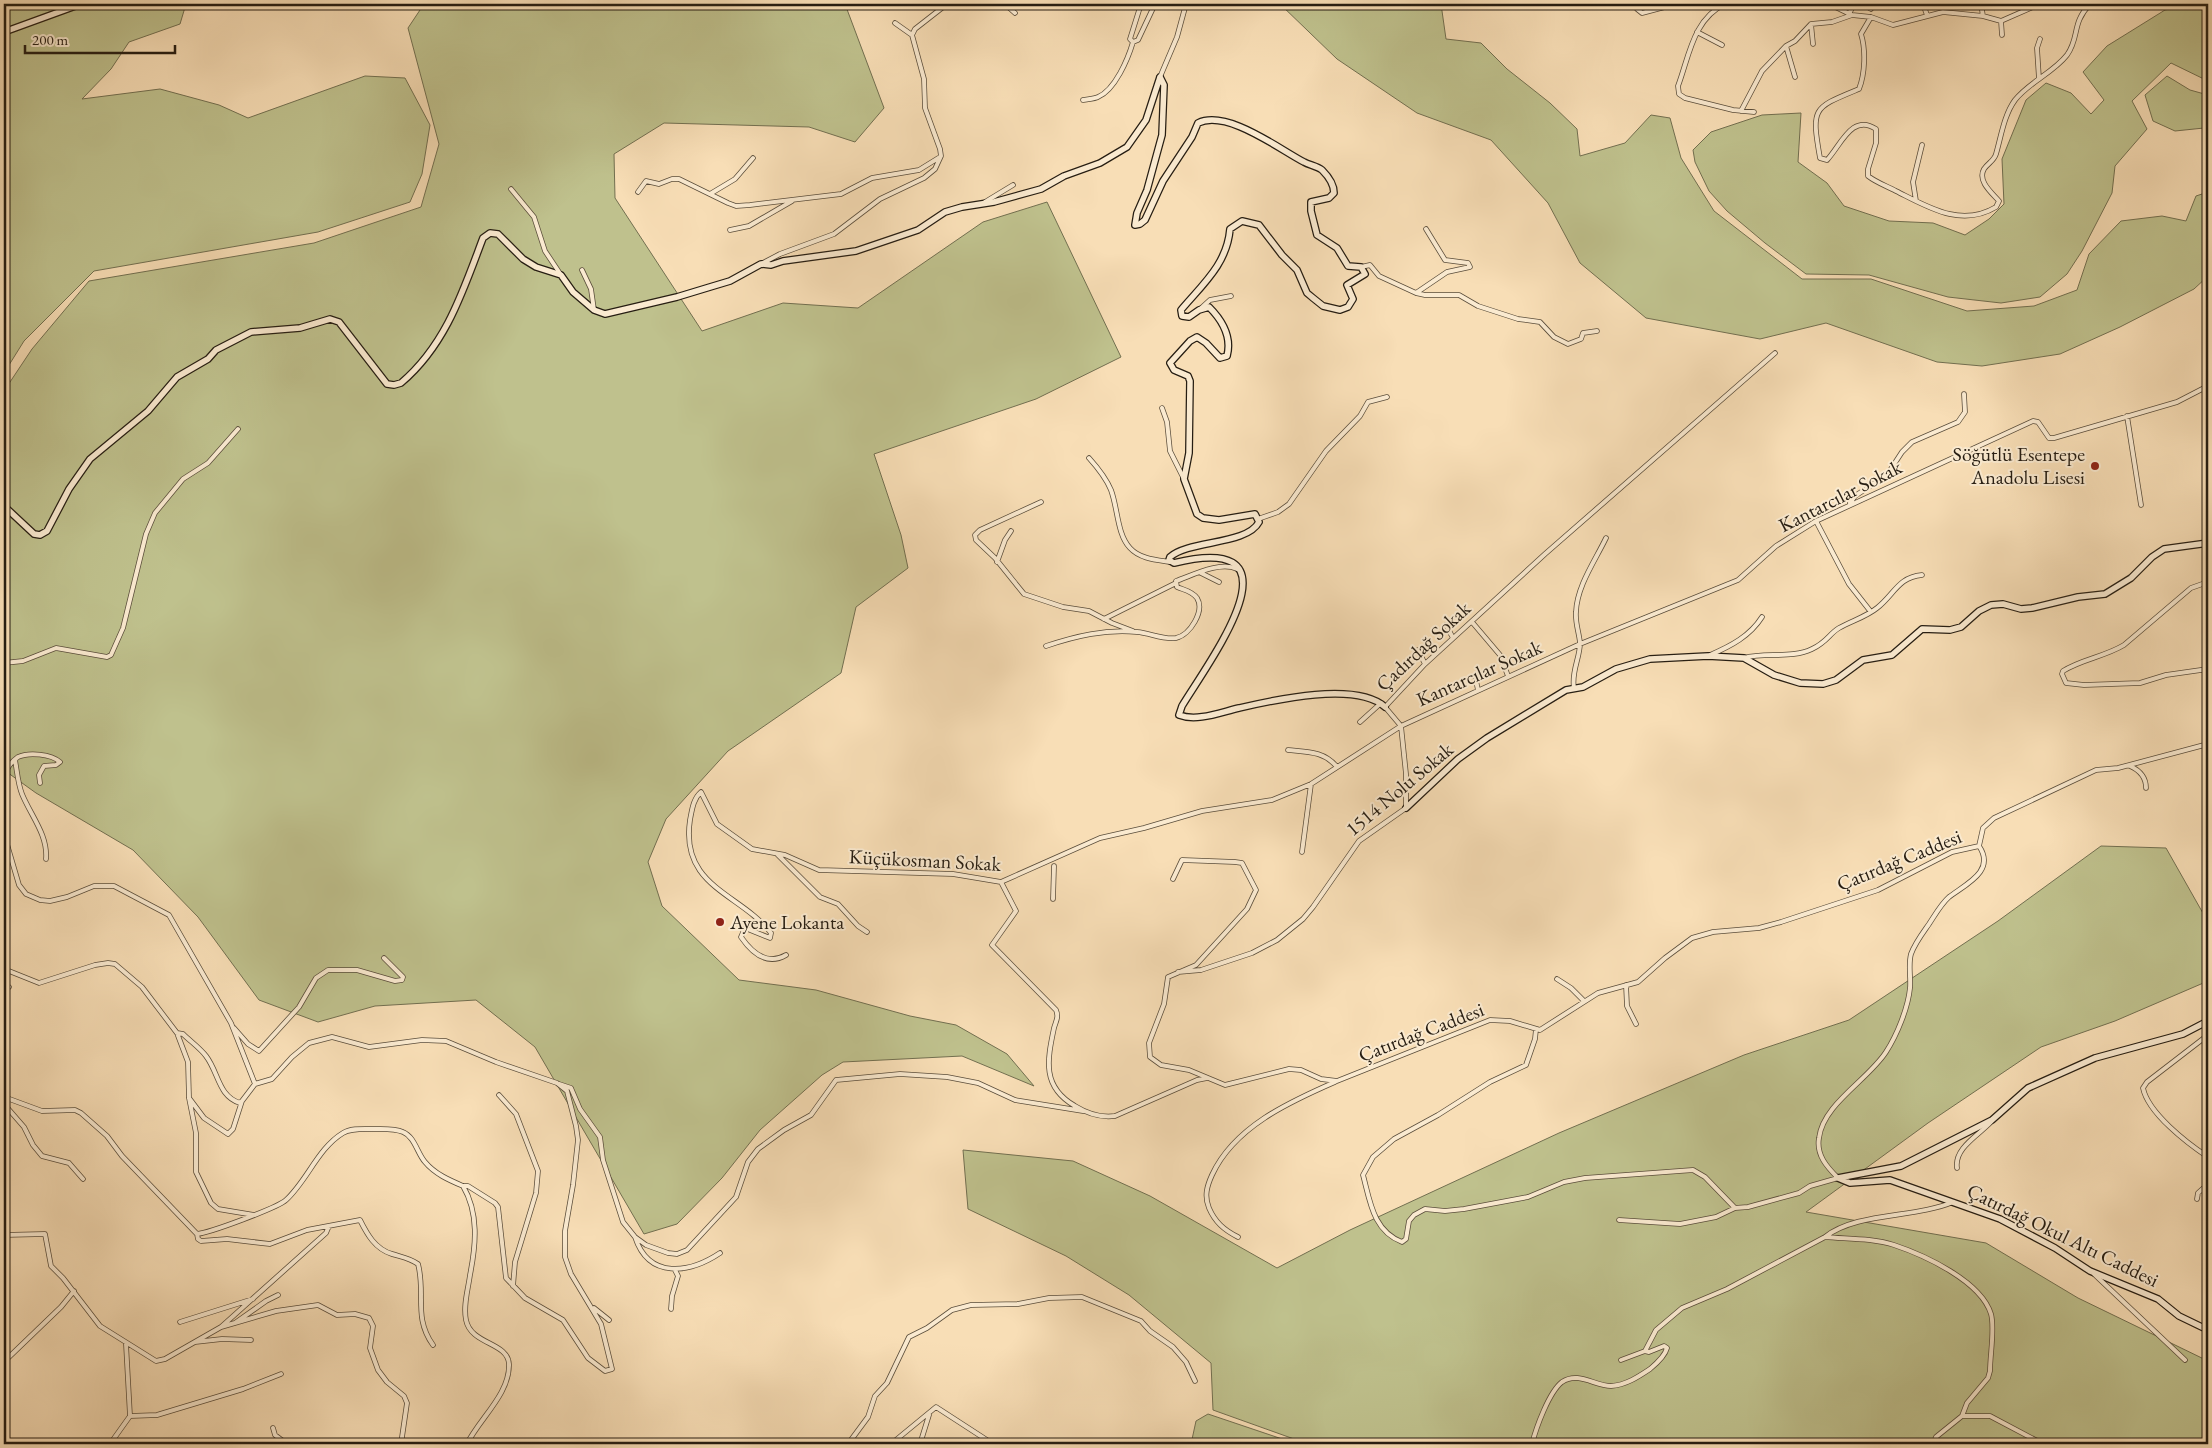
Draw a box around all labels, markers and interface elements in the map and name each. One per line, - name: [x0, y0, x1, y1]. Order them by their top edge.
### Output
- scale bar: [25, 22, 175, 54]
- text: 200 m: [32, 30, 69, 49]
- place label: Söğütlü Esentepe Anadolu Lisesi: [1953, 441, 2085, 490]
- street label: Kantarcılar Sokak: [1774, 454, 1907, 538]
- marker: Söğütlü Esentepe Anadolu Lisesi: [2089, 460, 2101, 472]
- street label: Çadırdağ Sokak: [1370, 595, 1476, 697]
- street label: Kantarcılar Sokak: [1412, 633, 1546, 712]
- street label: 1514 Nolu Sokak: [1340, 736, 1459, 842]
- street label: Çatırdağ Caddesi: [1833, 823, 1965, 897]
- street label: Küçükosman Sokak: [848, 843, 1002, 877]
- place label: Ayene Lokanta: [729, 909, 844, 935]
- marker: Ayene Lokanta: [714, 916, 726, 928]
- street label: Çatırdağ Caddesi: [1355, 996, 1488, 1068]
- street label: Çatırdağ Okul Altı Caddesi: [1963, 1177, 2163, 1293]

